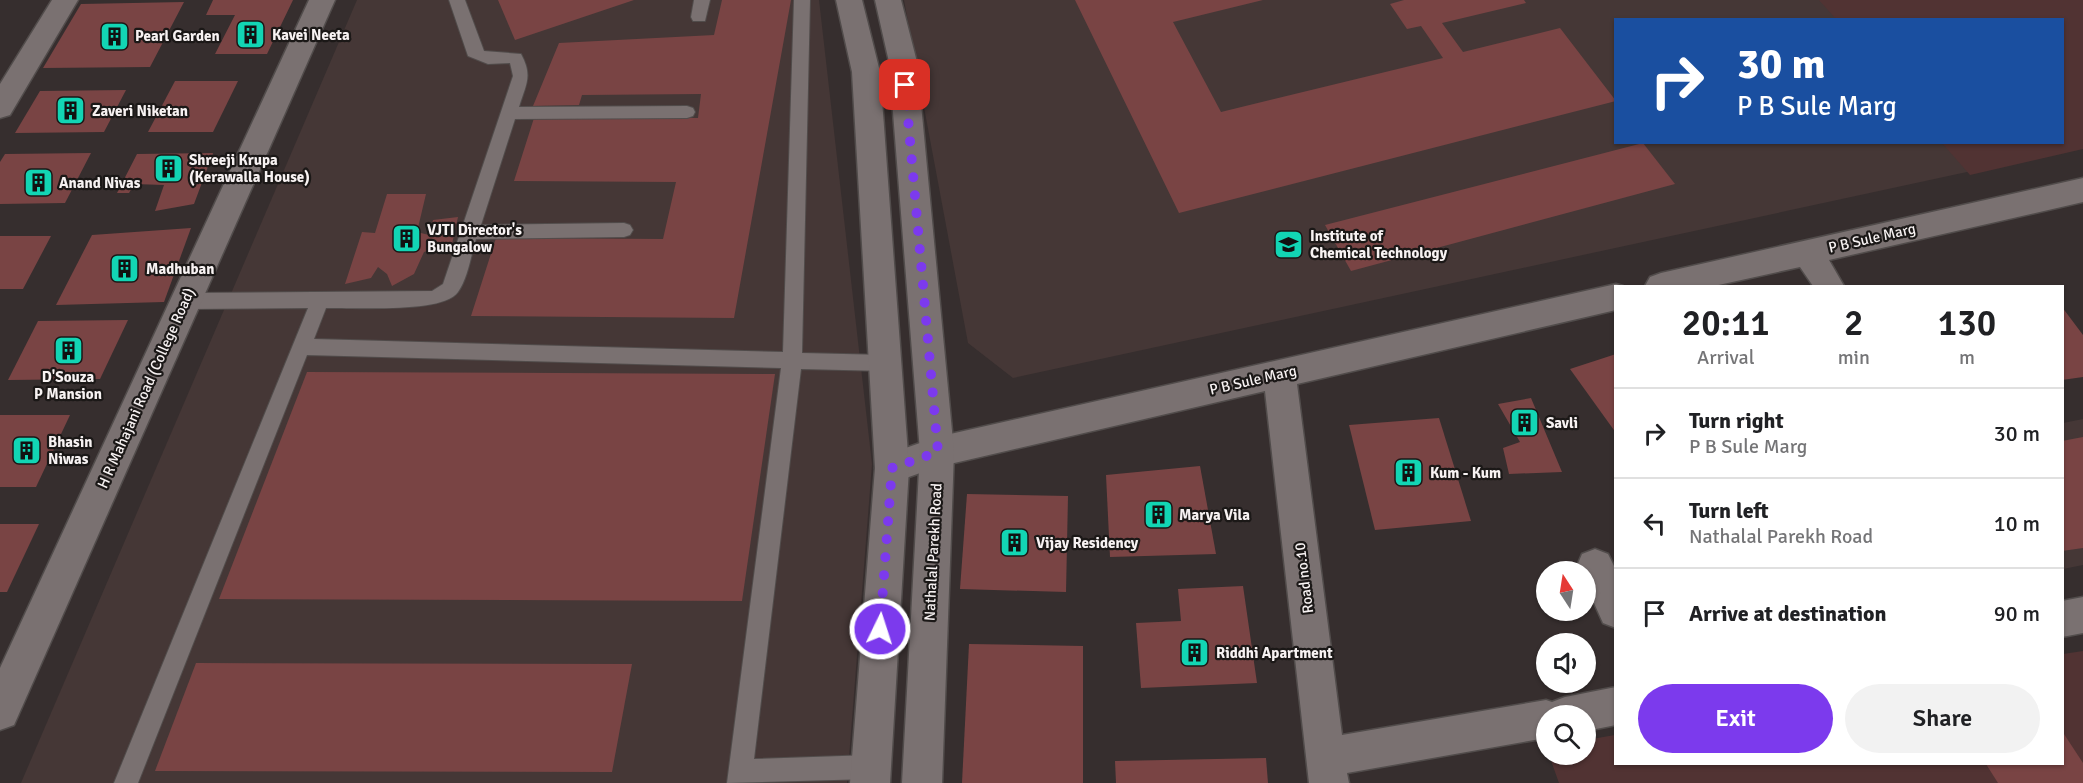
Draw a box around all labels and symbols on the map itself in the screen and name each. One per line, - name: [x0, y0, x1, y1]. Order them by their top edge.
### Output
- building icon: Kavei Neeta: [235, 19, 267, 51]
- building icon: Pearl Garden: [98, 20, 130, 52]
- place label: Kavei Neeta: [272, 26, 350, 44]
- place label: Pearl Garden: [135, 27, 220, 45]
- pin: [879, 59, 930, 110]
- building icon: Zaveri Niketan: [55, 95, 87, 127]
- place label: Zaveri Niketan: [92, 102, 188, 120]
- place label: Shreeji Krupa (Kerawalla House): [189, 151, 310, 186]
- building icon: Shreeji Krupa (Kerawalla House): [152, 153, 184, 185]
- building icon: Anand Nivas: [22, 167, 54, 199]
- place label: Anand Nivas: [59, 174, 141, 192]
- street label: P B Sule Marg: [1827, 219, 1917, 257]
- place label: VJTI Director's Bungalow: [427, 221, 522, 256]
- building icon: VJTI Director's Bungalow: [390, 223, 422, 255]
- place label: Institute of Chemical Technology: [1310, 227, 1448, 262]
- school or university icon: Institute of Chemical Technology: [1273, 229, 1305, 261]
- building icon: Madhuban: [109, 253, 141, 285]
- place label: Madhuban: [146, 260, 215, 278]
- street label: H R Mahajani Road (College Road): [94, 285, 198, 491]
- building icon: D'Souza P Mansion: [52, 334, 84, 366]
- street label: P B Sule Marg: [1208, 361, 1298, 399]
- place label: D'Souza P Mansion: [34, 368, 102, 403]
- building icon: Savli: [1509, 407, 1541, 439]
- place label: Savli: [1546, 414, 1578, 432]
- place label: Bhasin Niwas: [48, 433, 92, 468]
- building icon: Bhasin Niwas: [11, 435, 43, 467]
- building icon: Kum - Kum: [1393, 457, 1425, 489]
- place label: Kum - Kum: [1430, 464, 1501, 482]
- street label: Nathalal Parekh Road: [920, 483, 946, 621]
- building icon: Marya Vila: [1142, 499, 1174, 531]
- place label: Marya Vila: [1179, 506, 1250, 524]
- building icon: Vijay Residency: [999, 527, 1031, 559]
- place label: Vijay Residency: [1036, 534, 1139, 552]
- street label: Road no.10: [1291, 541, 1317, 615]
- north arrow: [1536, 561, 1596, 621]
- position arrow: [848, 597, 912, 661]
- building icon: Riddhi Apartment: [1179, 637, 1211, 669]
- place label: Riddhi Apartment: [1216, 644, 1333, 662]

